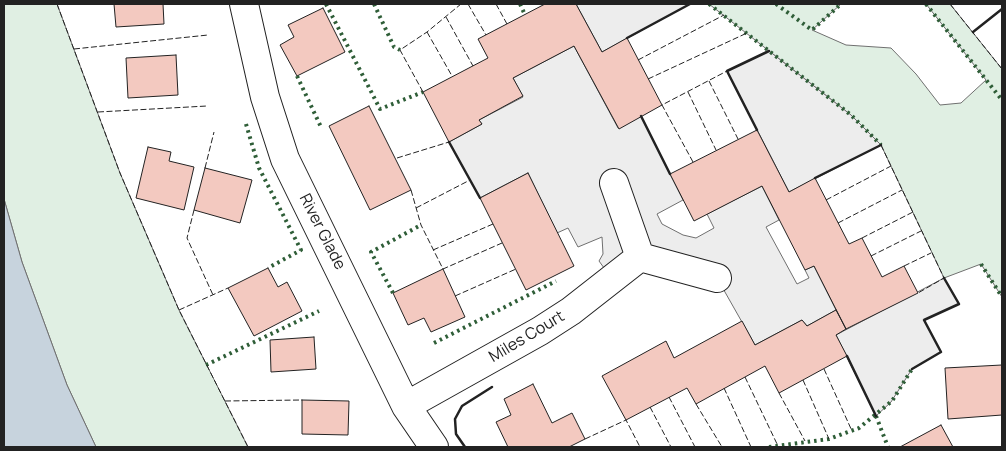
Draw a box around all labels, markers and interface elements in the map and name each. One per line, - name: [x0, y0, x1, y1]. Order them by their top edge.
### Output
- street label: River Glade: [295, 191, 349, 273]
- street label: Miles Court: [486, 307, 568, 367]

